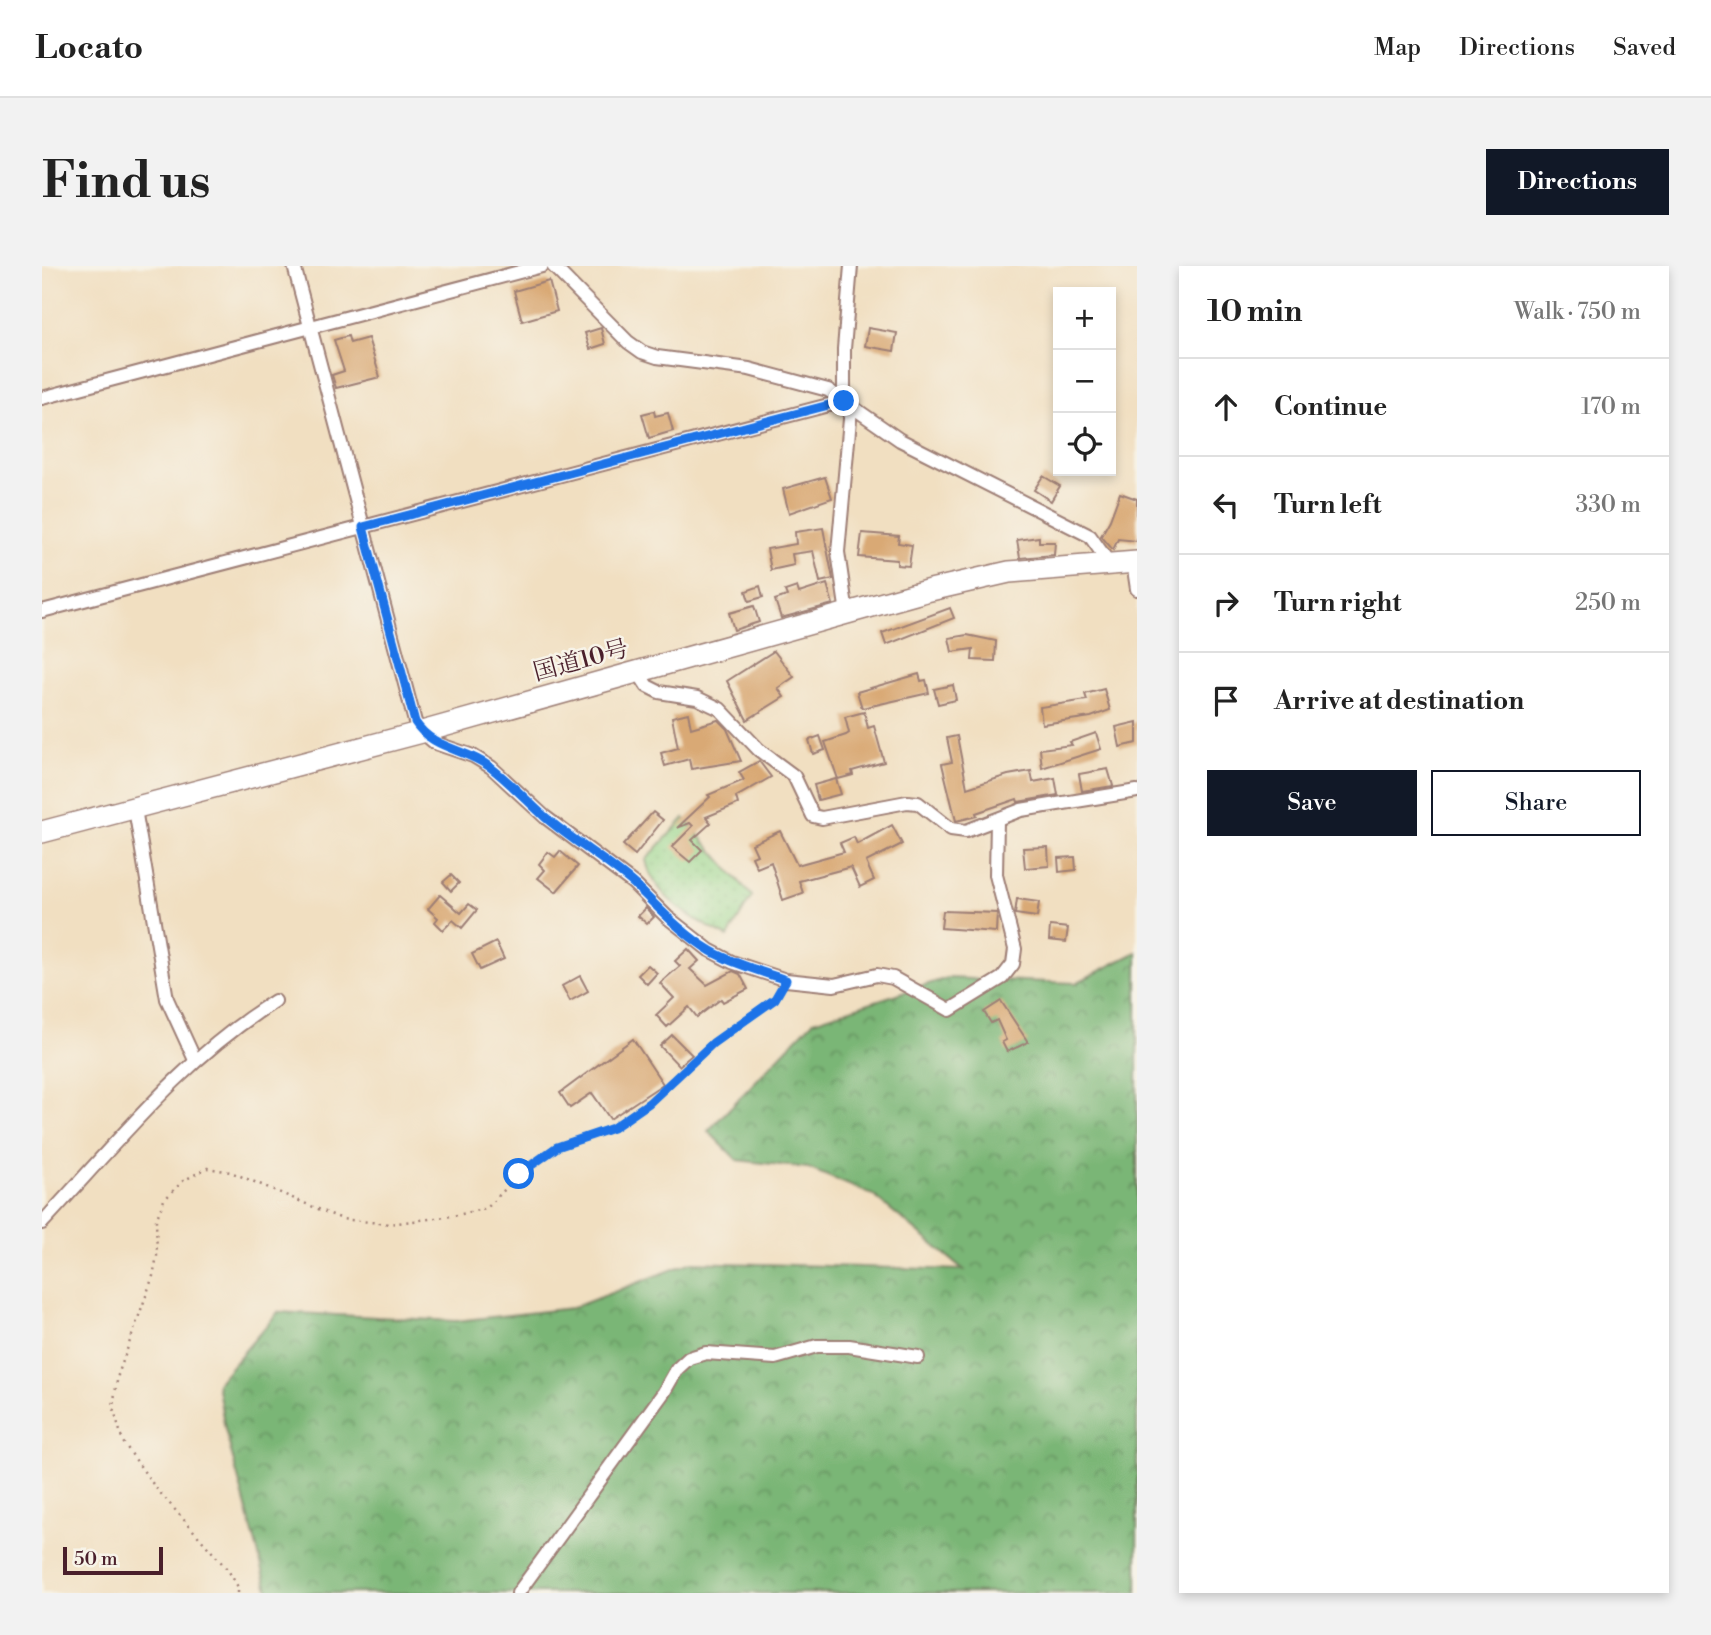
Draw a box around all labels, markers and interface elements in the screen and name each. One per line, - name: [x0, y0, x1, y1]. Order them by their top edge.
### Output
- text: Locato: [35, 28, 143, 69]
- text: Map: [1374, 33, 1421, 63]
- text: Directions: [1459, 33, 1575, 63]
- text: Saved: [1613, 33, 1676, 63]
- button: Directions: [1486, 149, 1669, 215]
- text: Find us: [42, 152, 211, 213]
- map controls: [1053, 287, 1116, 476]
- button: +: [1053, 287, 1116, 350]
- text: 10 min: [1207, 293, 1302, 331]
- text: Walk · 750 m: [1514, 298, 1641, 326]
- button: −: [1053, 350, 1116, 413]
- route end: [828, 385, 859, 416]
- icon: ahead: [1207, 388, 1245, 426]
- text: Continue: [1274, 391, 1387, 423]
- text: 170 m: [1581, 393, 1641, 421]
- button: locate: [1053, 413, 1116, 476]
- icon: left: [1207, 486, 1245, 524]
- text: Turn left: [1274, 489, 1382, 521]
- text: 330 m: [1575, 491, 1641, 519]
- icon: right: [1207, 584, 1245, 622]
- text: Turn right: [1274, 587, 1402, 619]
- text: 250 m: [1575, 589, 1641, 617]
- street label: 国道10号: [530, 634, 632, 688]
- icon: arrive: [1207, 682, 1245, 720]
- text: Arrive at destination: [1274, 685, 1524, 717]
- button: Save: [1207, 770, 1417, 836]
- button: Share: [1431, 770, 1641, 836]
- route start: [503, 1158, 534, 1189]
- scale bar: [63, 1544, 163, 1576]
- text: 50 m: [74, 1547, 118, 1571]

